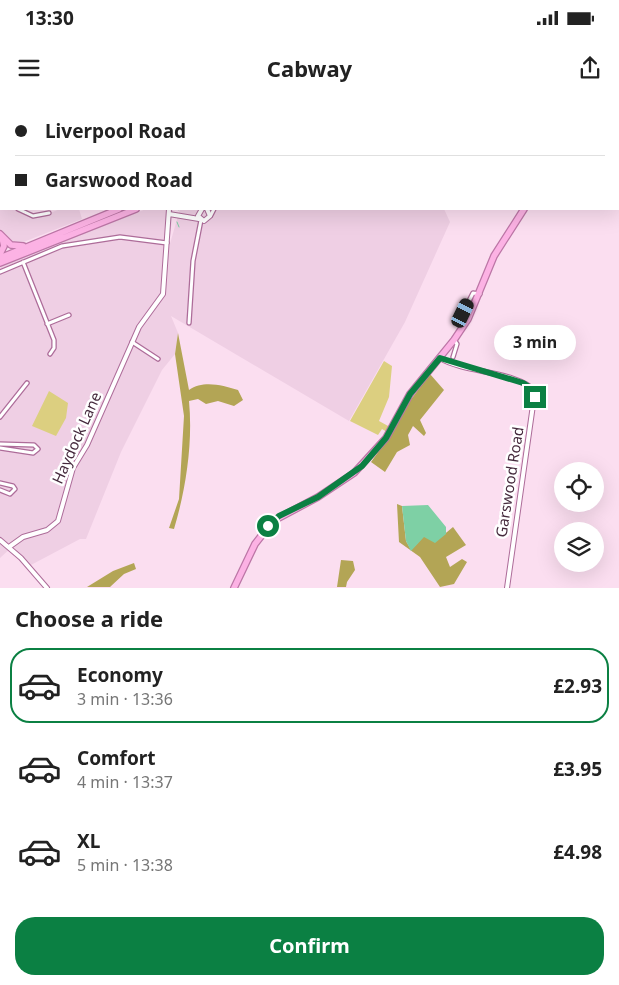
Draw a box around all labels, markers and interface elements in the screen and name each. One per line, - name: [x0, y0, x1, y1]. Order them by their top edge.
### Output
- text: 13:30: [25, 5, 74, 31]
- text: Cabway: [267, 53, 352, 83]
- icon: menu: [15, 54, 43, 82]
- icon: share: [576, 54, 604, 82]
- text: Liverpool Road: [45, 118, 186, 144]
- text: Garswood Road: [45, 167, 193, 193]
- car: [449, 296, 476, 330]
- callout: 3 min: [494, 324, 576, 360]
- text: 3 min: [513, 331, 557, 353]
- route end: [524, 386, 546, 408]
- street label: Haydock Lane: [47, 388, 105, 487]
- street label: Garswood Road: [490, 425, 528, 539]
- map controls: [554, 462, 604, 572]
- button: locate: [554, 462, 604, 512]
- route start: [257, 515, 279, 537]
- button: layers: [554, 522, 604, 572]
- text: Choose a ride: [15, 603, 163, 633]
- text: Economy: [77, 662, 163, 688]
- icon: car: [17, 663, 62, 708]
- text: £2.93: [553, 673, 602, 699]
- text: 3 min · 13:36: [77, 688, 173, 710]
- text: Comfort: [77, 745, 156, 771]
- icon: car: [17, 746, 62, 791]
- text: £3.95: [553, 756, 602, 782]
- text: 4 min · 13:37: [77, 771, 173, 793]
- text: XL: [77, 828, 100, 854]
- icon: car: [17, 829, 62, 874]
- text: £4.98: [553, 839, 602, 865]
- text: 5 min · 13:38: [77, 854, 173, 876]
- button: Confirm: [15, 917, 604, 975]

